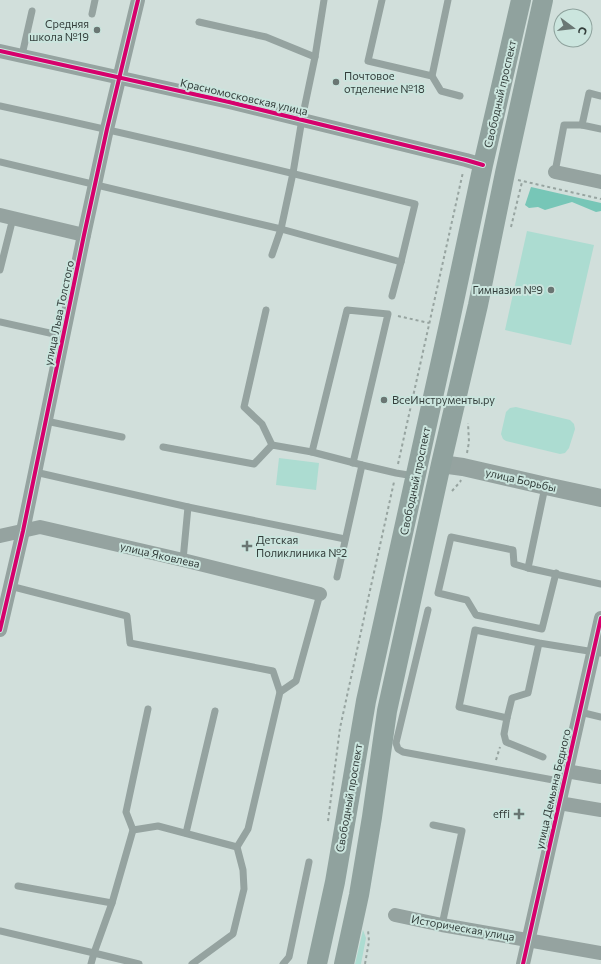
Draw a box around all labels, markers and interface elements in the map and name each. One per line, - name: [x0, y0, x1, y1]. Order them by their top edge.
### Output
- north arrow: [553, 8, 593, 48]
- place label: Средняя школа №19: [29, 17, 89, 43]
- marker: Средняя школа №19: [92, 25, 102, 35]
- text: С: [576, 25, 590, 36]
- street label: Свободный проспект: [481, 39, 518, 149]
- place label: Почтовое отделение №18: [344, 69, 425, 95]
- street label: Красномосковская улица: [179, 75, 309, 118]
- marker: Почтовое отделение №18: [331, 77, 341, 87]
- street label: улица Льва Толстого: [41, 259, 76, 367]
- place label: Гимназия №9: [473, 283, 543, 296]
- marker: Гимназия №9: [546, 285, 556, 295]
- place label: ВсеИнструменты.ру: [392, 393, 495, 406]
- marker: ВсеИнструменты.ру: [379, 395, 389, 405]
- street label: Свободный проспект: [397, 426, 432, 536]
- street label: улица Борьбы: [484, 465, 558, 494]
- place label: Детская Поликлиника №2: [256, 533, 347, 559]
- street label: улица Яковлева: [119, 539, 201, 570]
- marker: Детская Поликлиника №2: [241, 540, 253, 552]
- street label: улица Демьяна Бедного: [532, 727, 573, 850]
- street label: Свободный проспект: [333, 743, 364, 853]
- place label: effi: [493, 807, 510, 820]
- marker: effi: [513, 808, 525, 820]
- street label: Историческая улица: [410, 912, 516, 943]

